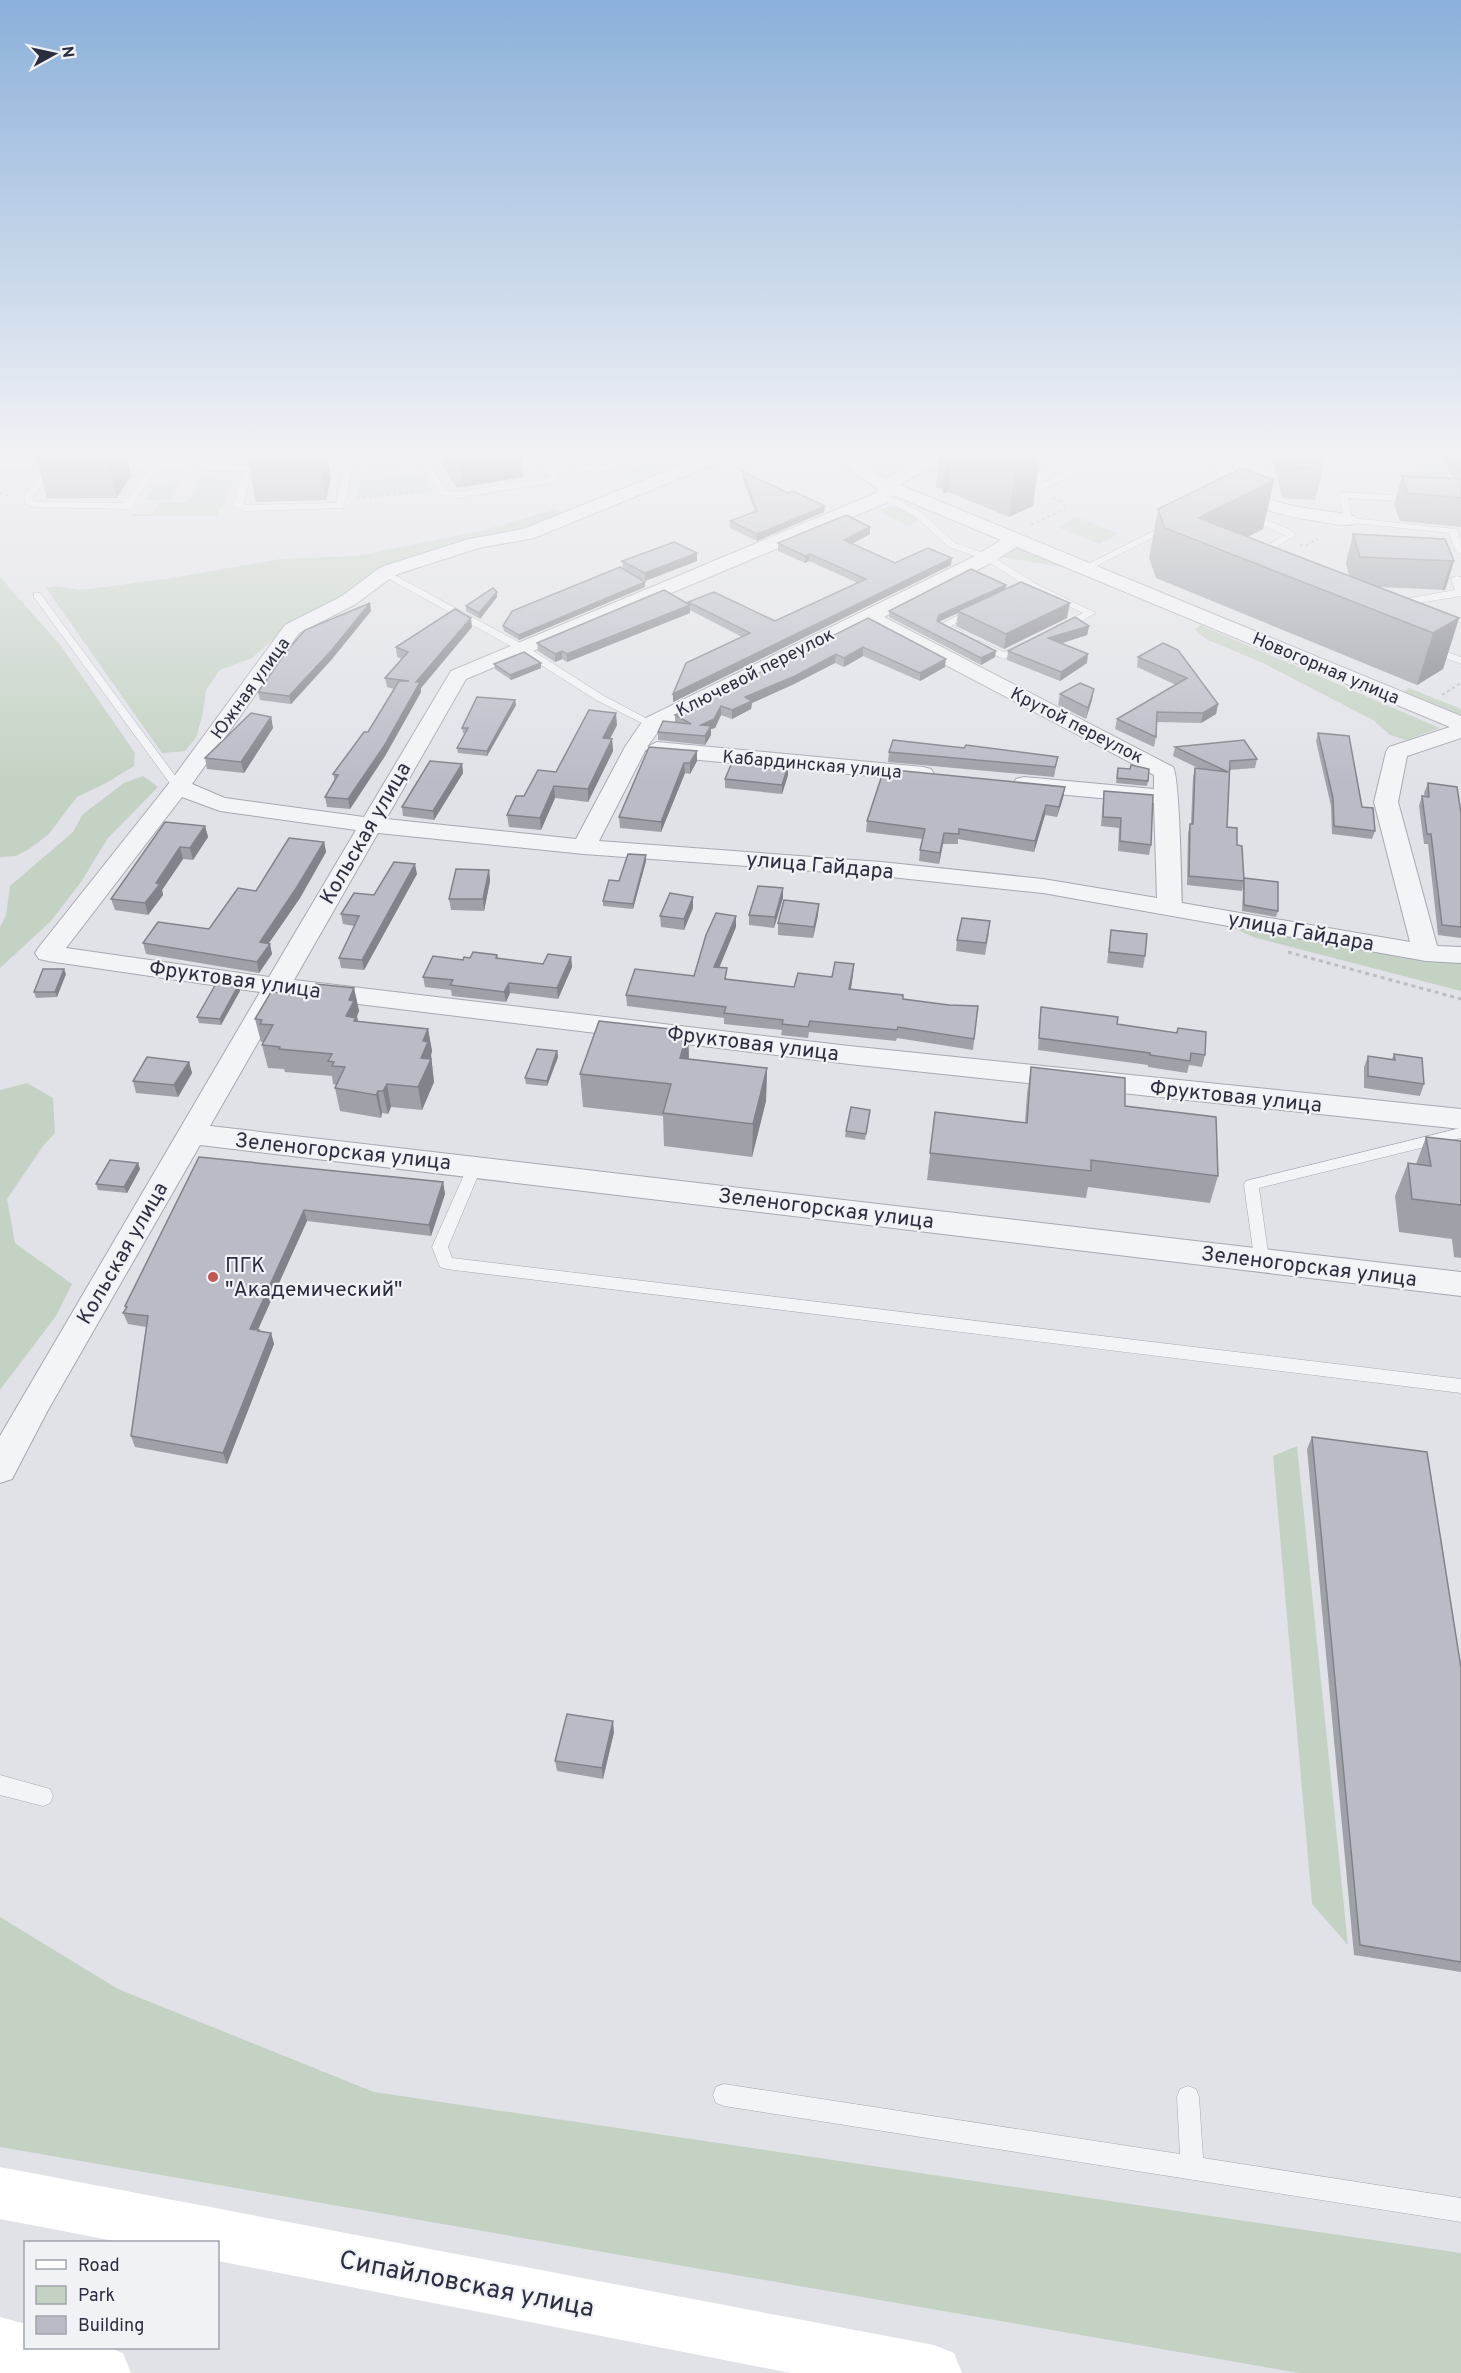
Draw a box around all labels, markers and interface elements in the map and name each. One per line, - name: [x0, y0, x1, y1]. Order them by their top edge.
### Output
- north arrow: [24, 24, 84, 84]
- text: N: [56, 45, 78, 59]
- street label: Ключевой переулок: [673, 623, 839, 723]
- street label: Новогорная улица: [1248, 628, 1402, 711]
- street label: Южная улица: [207, 633, 296, 744]
- street label: Крутой переулок: [1006, 683, 1147, 770]
- street label: Кабардинская улица: [721, 746, 902, 785]
- street label: Кольская улица: [315, 758, 418, 910]
- street label: улица Гайдара: [745, 847, 895, 886]
- street label: улица Гайдара: [1226, 906, 1376, 959]
- street label: Фруктовая улица: [147, 955, 322, 1006]
- street label: Фруктовая улица: [665, 1021, 840, 1068]
- street label: Фруктовая улица: [1148, 1075, 1323, 1120]
- street label: Зеленогорская улица: [233, 1128, 452, 1177]
- street label: Кольская улица: [72, 1178, 175, 1330]
- street label: Зеленогорская улица: [716, 1183, 935, 1236]
- street label: Зеленогорская улица: [1199, 1241, 1418, 1294]
- place label: ПГК "Академический": [225, 1253, 403, 1304]
- marker: ПГК "Академический": [206, 1270, 220, 1284]
- legend: [24, 2241, 219, 2349]
- street label: Сипайловская улица: [336, 2245, 597, 2326]
- text: Road: [78, 2255, 120, 2278]
- text: Park: [78, 2285, 115, 2308]
- text: Building: [78, 2315, 144, 2338]

